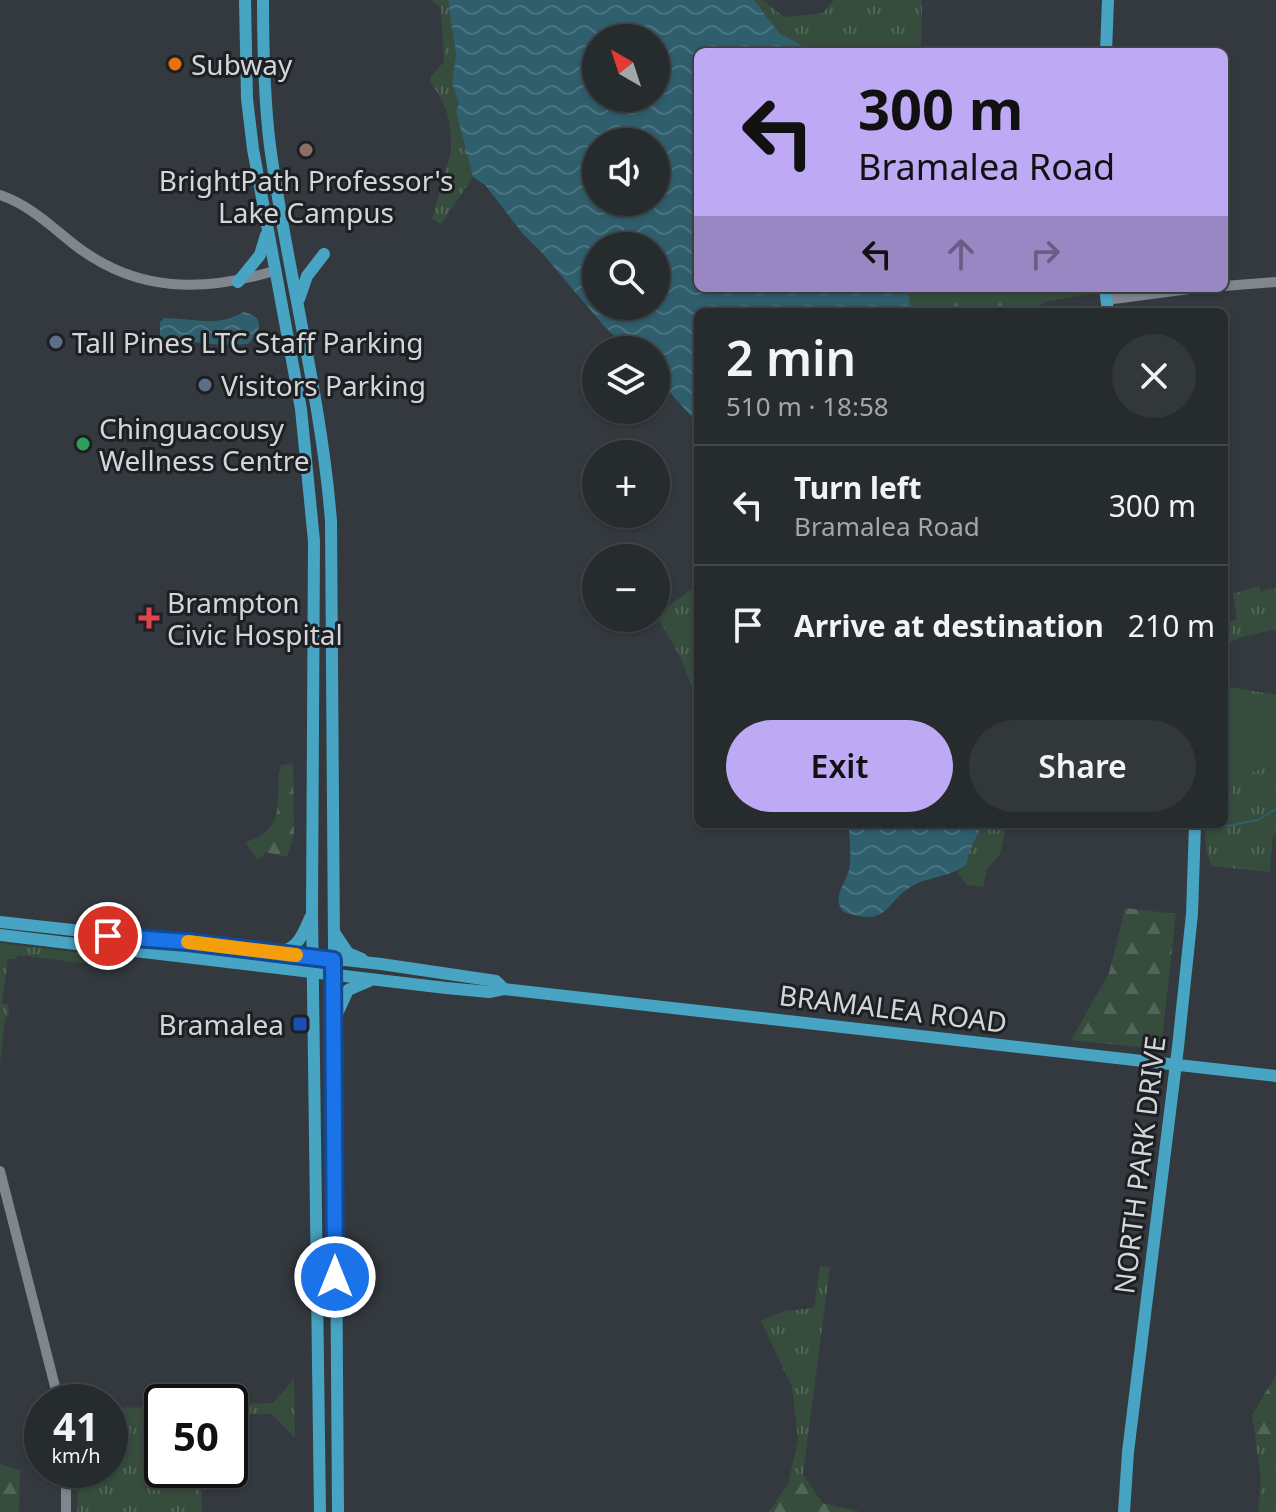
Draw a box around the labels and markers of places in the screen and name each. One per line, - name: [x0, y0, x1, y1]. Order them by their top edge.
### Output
- place label: Subway: [191, 45, 293, 83]
- marker: Subway: [166, 55, 184, 73]
- marker: BrightPath Professor's Lake Campus: [297, 141, 315, 159]
- place label: BrightPath Professor's Lake Campus: [159, 161, 453, 231]
- place label: Tall Pines LTC Staff Parking: [72, 323, 423, 361]
- marker: Tall Pines LTC Staff Parking: [47, 333, 65, 351]
- place label: Visitors Parking: [221, 366, 426, 404]
- marker: Visitors Parking: [196, 376, 214, 394]
- place label: Chinguacousy Wellness Centre: [99, 409, 310, 479]
- marker: Chinguacousy Wellness Centre: [74, 435, 92, 453]
- place label: Brampton Civic Hospital: [167, 583, 343, 653]
- marker: Brampton Civic Hospital: [138, 607, 160, 629]
- pin: [74, 902, 142, 970]
- place label: Bramalea: [158, 1005, 284, 1043]
- marker: Bramalea: [291, 1015, 309, 1033]

